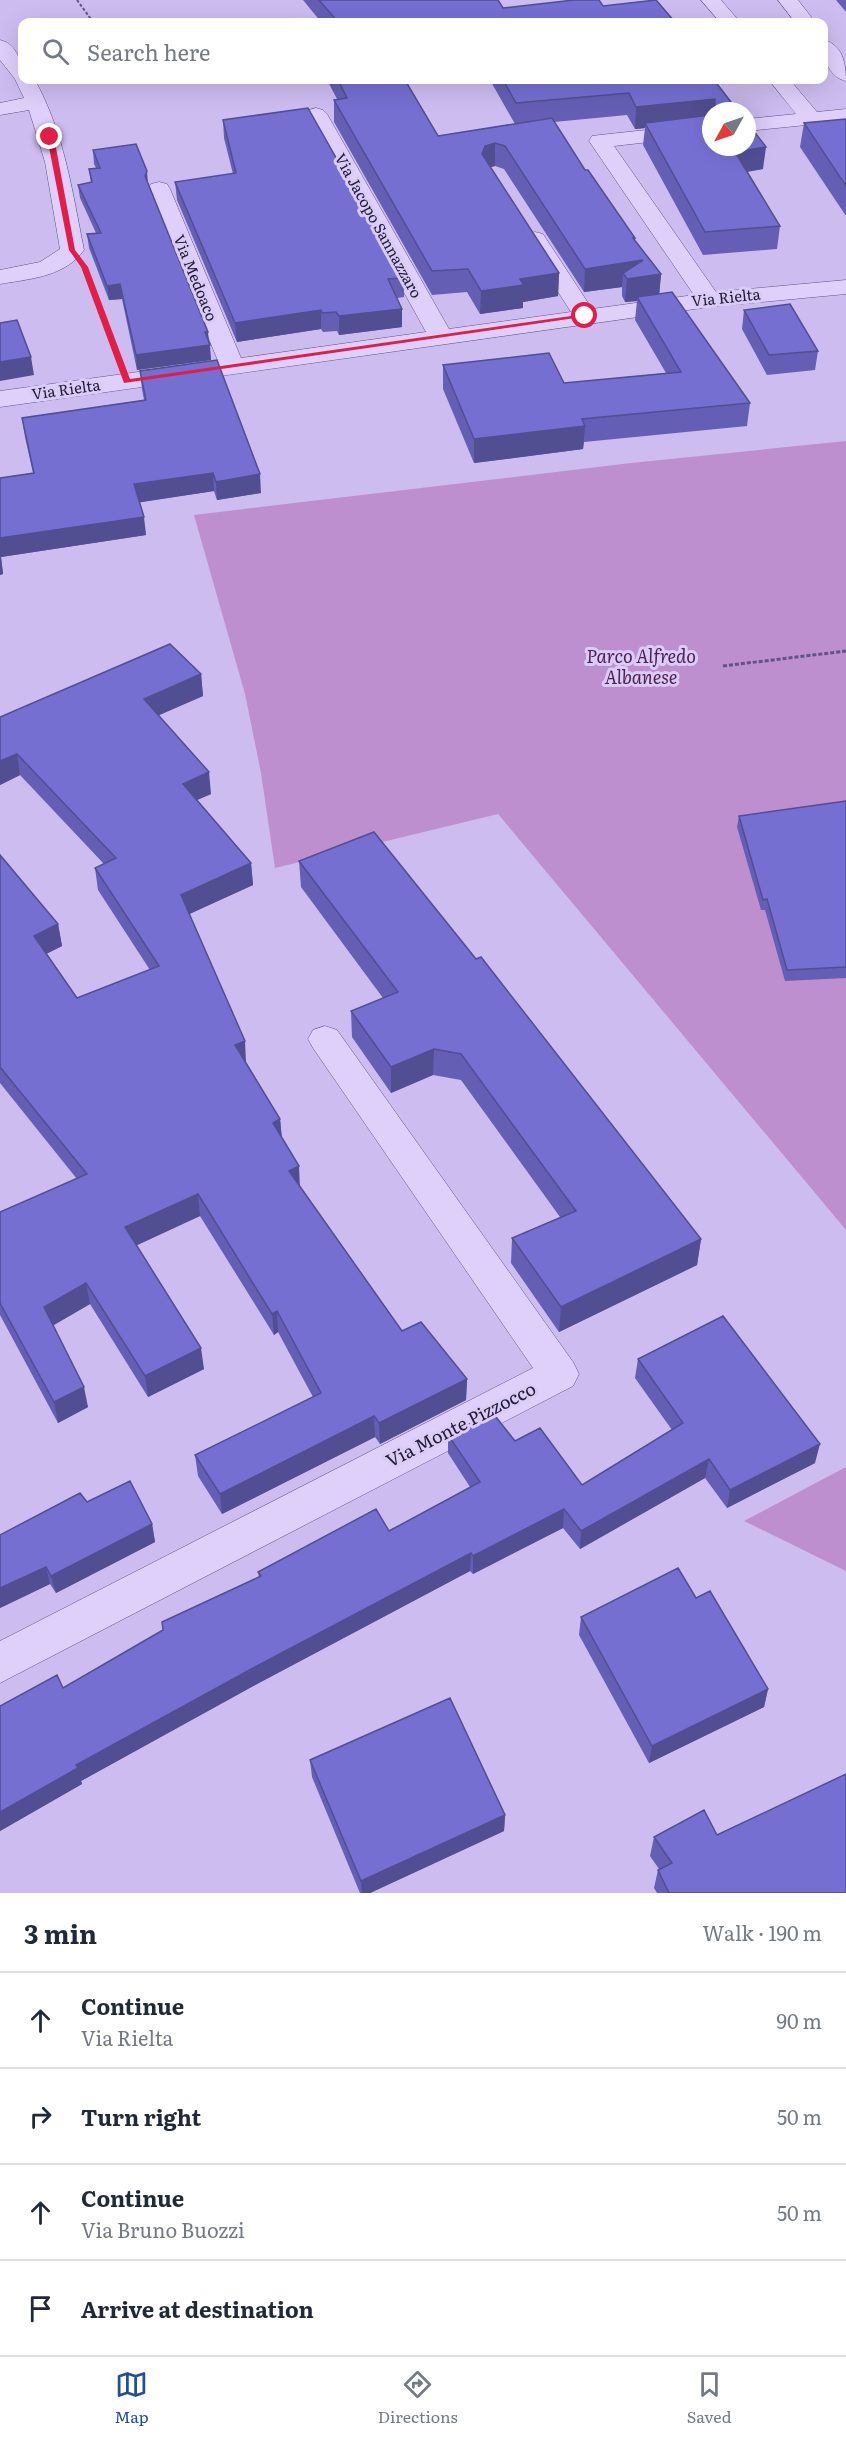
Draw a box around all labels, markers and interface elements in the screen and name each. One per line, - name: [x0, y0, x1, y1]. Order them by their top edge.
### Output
- search box: [18, 18, 828, 84]
- icon: search: [39, 35, 72, 68]
- text: Search here: [87, 35, 210, 68]
- north arrow: [702, 102, 756, 156]
- route end: [36, 123, 62, 149]
- street label: Via Jacopo Sannazzaro: [330, 149, 429, 302]
- street label: Via Medoaco: [169, 231, 224, 324]
- street label: Via Rielta: [690, 281, 762, 312]
- route start: [571, 302, 597, 328]
- street label: Via Rielta: [30, 372, 103, 405]
- park label: Parco Alfredo Albanese: [586, 642, 696, 690]
- street label: Via Monte Pizzocco: [381, 1374, 540, 1473]
- text: 3 min: [24, 1913, 97, 1952]
- text: Walk · 190 m: [703, 1917, 822, 1947]
- text: Continue: [81, 1989, 184, 2022]
- icon: ahead: [24, 2004, 57, 2037]
- text: 90 m: [777, 2005, 822, 2035]
- text: Via Rielta: [81, 2022, 173, 2052]
- icon: right: [24, 2100, 57, 2133]
- text: Turn right: [81, 2100, 201, 2133]
- text: 50 m: [777, 2101, 822, 2131]
- text: Continue: [81, 2181, 184, 2214]
- icon: ahead: [24, 2196, 57, 2229]
- text: 50 m: [777, 2197, 822, 2227]
- text: Via Bruno Buozzi: [81, 2214, 245, 2244]
- icon: arrive: [24, 2292, 57, 2325]
- text: Arrive at destination: [81, 2292, 314, 2325]
- tab: Map: [115, 2368, 149, 2428]
- tab: Directions: [378, 2368, 458, 2428]
- tab: Saved: [687, 2368, 731, 2428]

